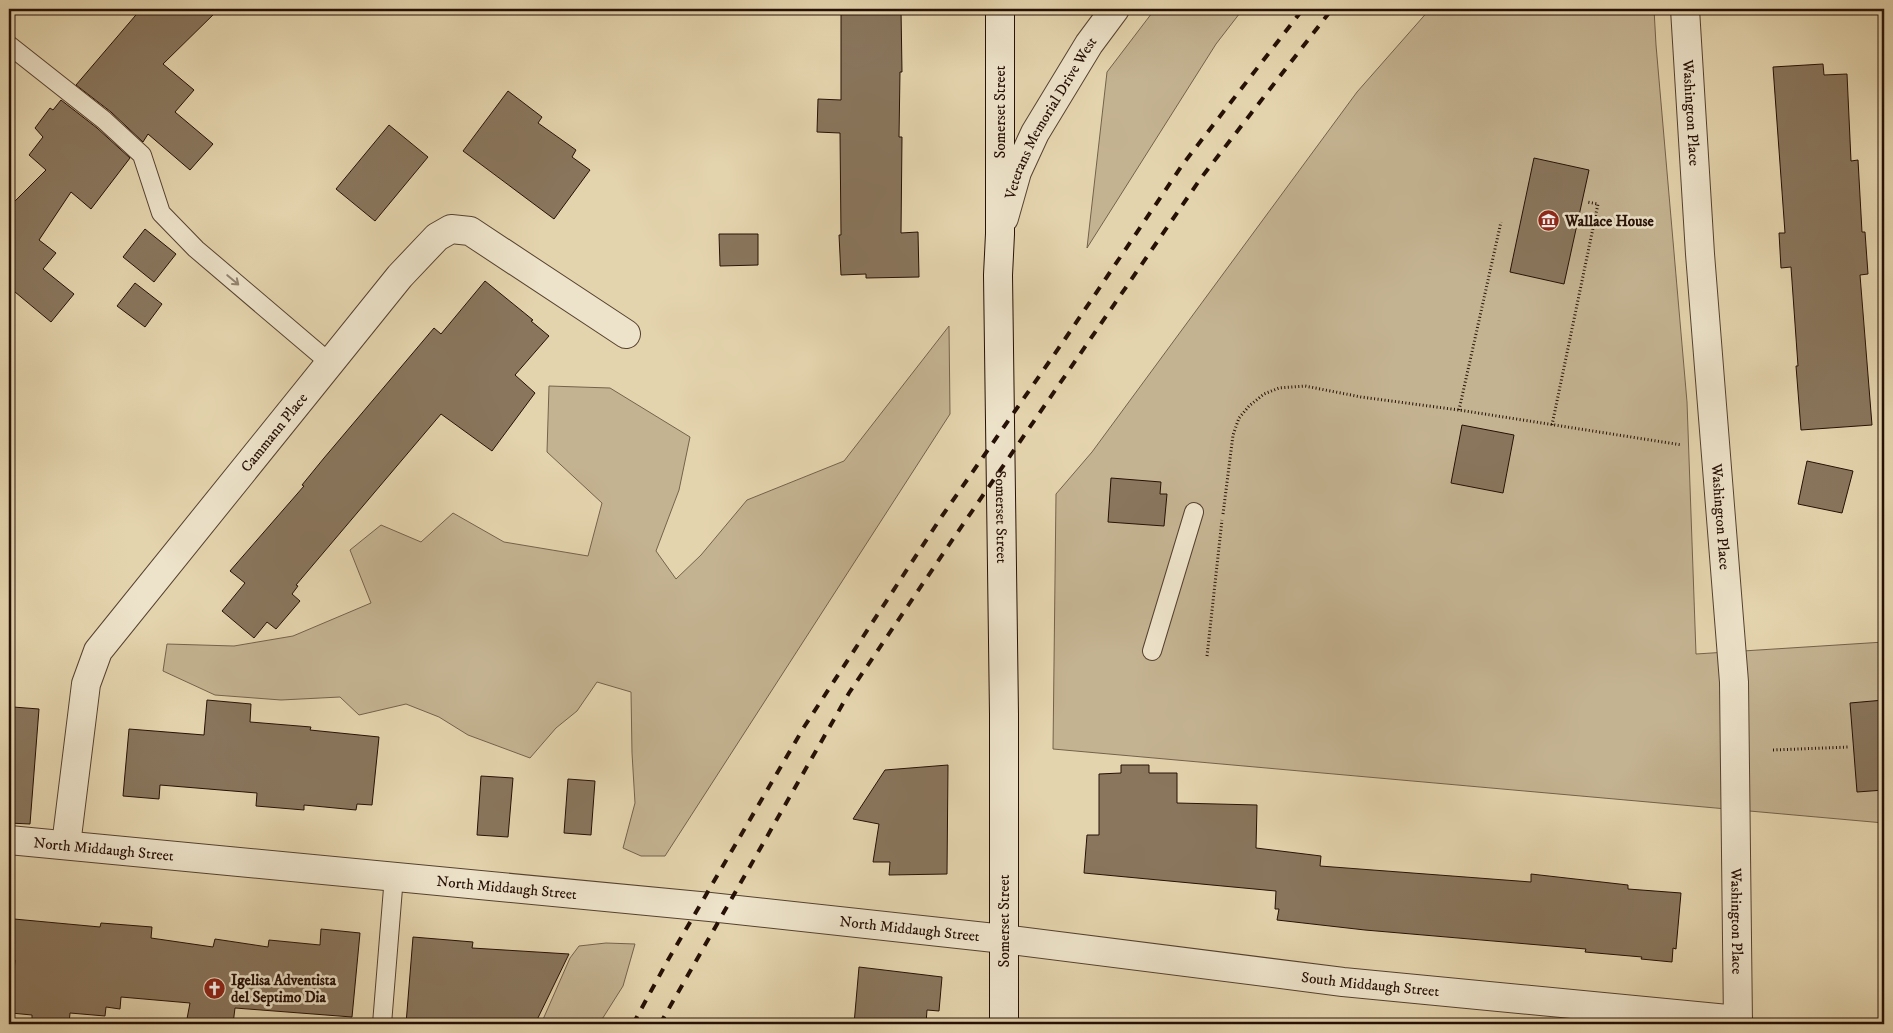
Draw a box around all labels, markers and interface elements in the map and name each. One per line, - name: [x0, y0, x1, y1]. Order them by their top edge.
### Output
- street label: Veterans Memorial Drive West: [1000, 33, 1101, 202]
- street label: Washington Place: [1679, 58, 1704, 167]
- street label: Somerset Street: [991, 65, 1010, 158]
- museum icon: Wallace House: [1537, 209, 1561, 233]
- place label: Wallace House: [1564, 212, 1654, 231]
- one-way arrow: [226, 275, 239, 286]
- street label: Cammann Place: [236, 389, 312, 476]
- street label: Washington Place: [1707, 462, 1735, 571]
- street label: Somerset Street: [991, 470, 1011, 564]
- street label: North Middaugh Street: [33, 833, 175, 865]
- street label: Washington Place: [1727, 867, 1747, 975]
- street label: North Middaugh Street: [436, 871, 578, 904]
- street label: Somerset Street: [995, 874, 1014, 967]
- street label: North Middaugh Street: [839, 912, 981, 946]
- street label: South Middaugh Street: [1300, 967, 1440, 1001]
- place label: Igelisa Adventista del Septimo Dia: [231, 971, 337, 1007]
- church icon: Igelisa Adventista del Septimo Dia: [203, 977, 227, 1001]

